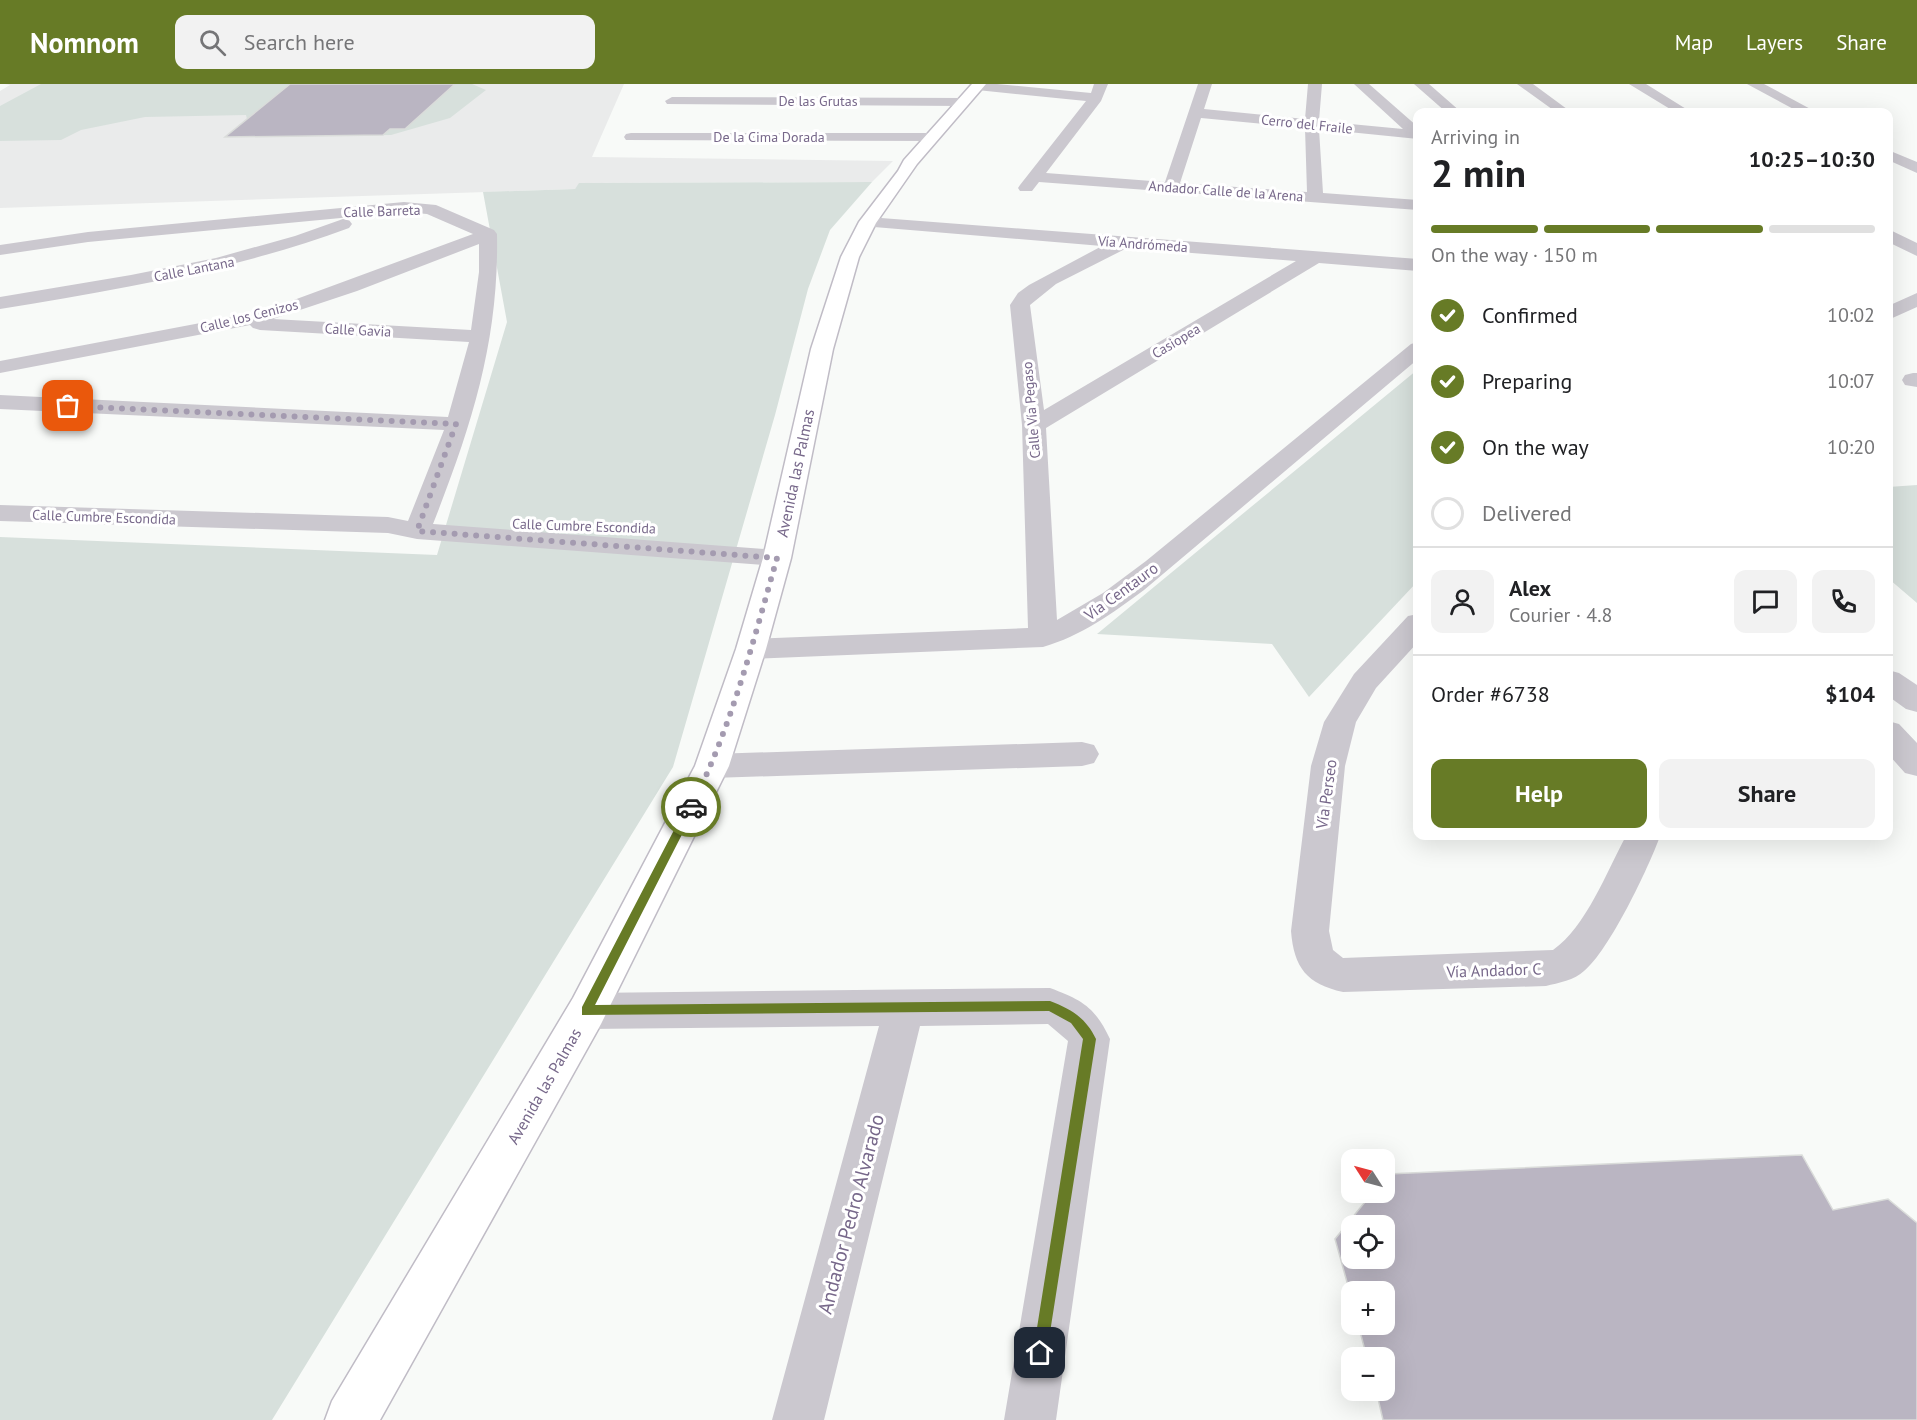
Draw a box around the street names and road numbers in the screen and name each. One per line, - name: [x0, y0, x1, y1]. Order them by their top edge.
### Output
- street label: De las Grutas: [778, 92, 858, 110]
- street label: Cerro del Fraile: [1260, 110, 1354, 138]
- street label: De la Cima Dorada: [713, 128, 825, 146]
- street label: Andador Calle de la Arena: [1148, 177, 1304, 205]
- street label: Calle Barreta: [343, 201, 421, 221]
- street label: Vía Andrómeda: [1097, 232, 1189, 256]
- street label: Calle Lantana: [152, 252, 236, 286]
- street label: Calle los Cenizos: [198, 295, 300, 337]
- street label: Calle Gavia: [324, 319, 392, 341]
- street label: Casiopea: [1148, 319, 1204, 362]
- street label: Calle Vía Pegaso: [1018, 361, 1044, 459]
- street label: Avenida las Palmas: [772, 407, 818, 539]
- street label: Calle Cumbre Escondida: [32, 505, 176, 529]
- street label: Calle Cumbre Escondida: [512, 514, 656, 538]
- street label: Vía Centauro: [1079, 558, 1162, 625]
- street label: Vía Perseo: [1311, 758, 1341, 831]
- street label: Vía Andador C: [1445, 958, 1542, 982]
- street label: Avenida las Palmas: [503, 1024, 585, 1148]
- street label: Andador Pedro Alvarado: [812, 1111, 890, 1317]

